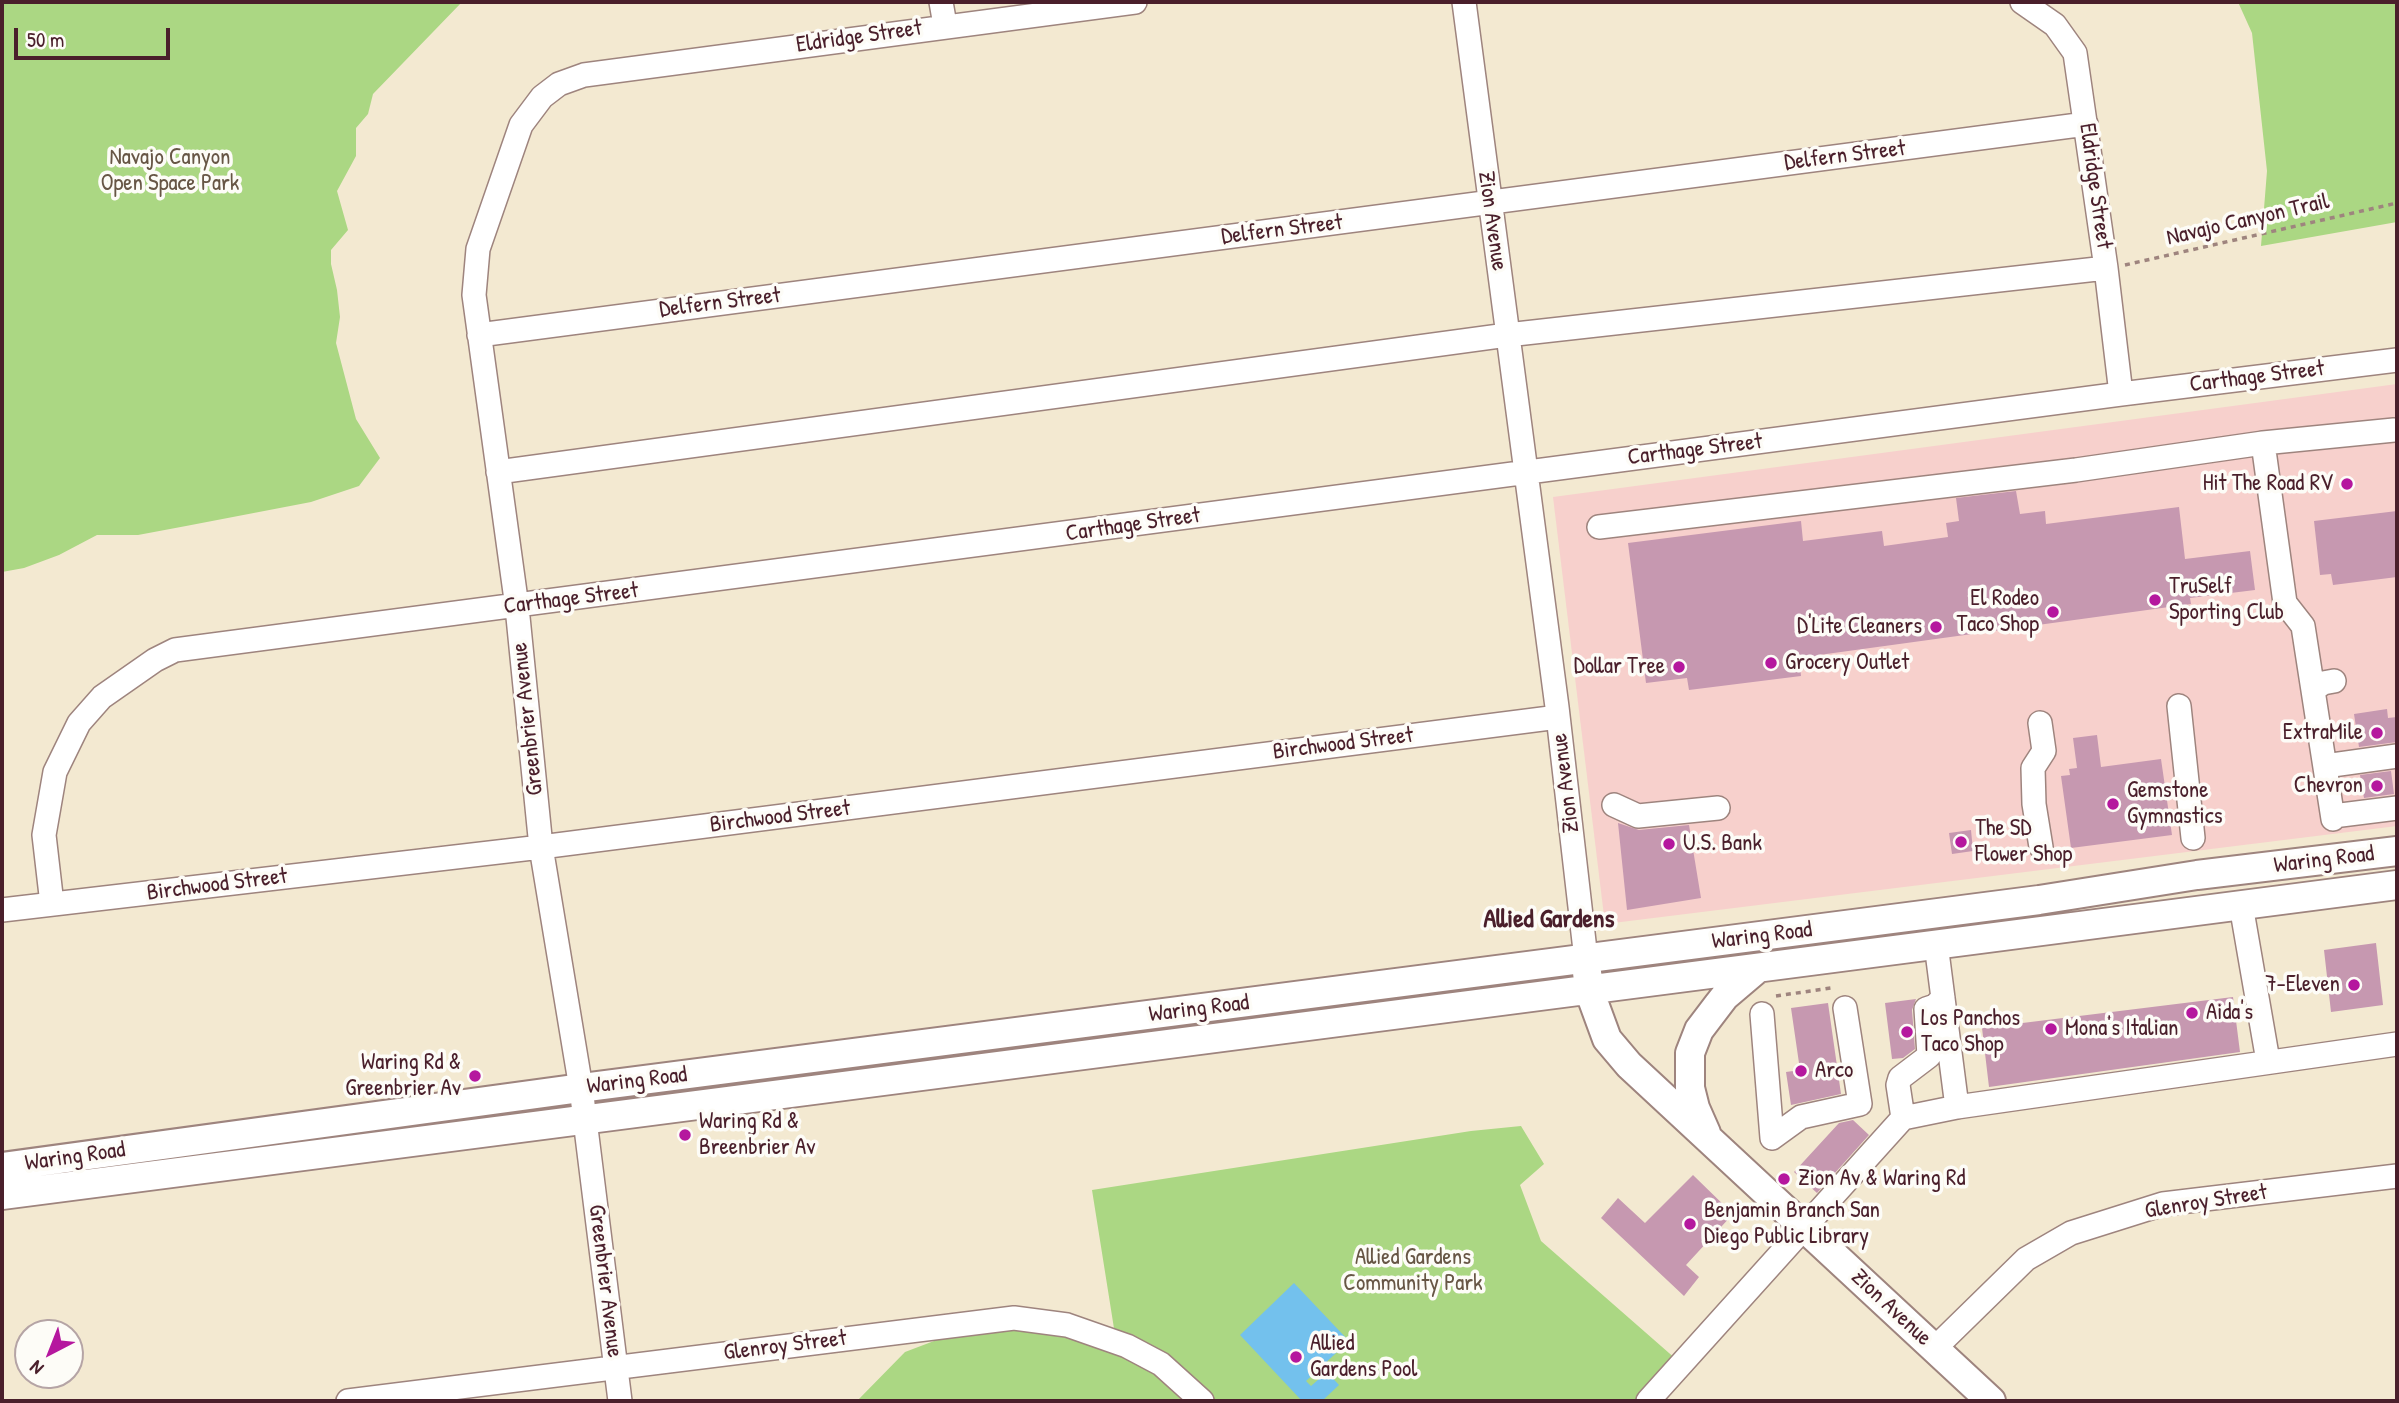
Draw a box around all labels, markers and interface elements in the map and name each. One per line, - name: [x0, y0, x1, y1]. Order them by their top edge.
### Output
- scale bar: [18, 14, 173, 58]
- street label: Eldridge Street: [794, 15, 924, 59]
- text: 50 m: [27, 25, 64, 54]
- street label: Eldridge Street: [2073, 121, 2117, 251]
- street label: Delfern Street: [1783, 135, 1907, 177]
- park label: Navajo Canyon Open Space Park: [101, 144, 239, 198]
- street label: Zion Avenue: [1471, 170, 1513, 272]
- street label: Navajo Canyon Trail: [2164, 188, 2332, 252]
- street label: Delfern Street: [1220, 209, 1344, 251]
- street label: Delfern Street: [658, 282, 782, 324]
- street label: Carthage Street: [2188, 355, 2326, 399]
- street label: Carthage Street: [1626, 428, 1764, 472]
- place label: Hit The Road RV: [2203, 470, 2333, 498]
- marker: Hit The Road RV: [2339, 476, 2355, 492]
- street label: Carthage Street: [1064, 502, 1202, 548]
- place label: TruSelf Sporting Club: [2169, 573, 2284, 627]
- street label: Carthage Street: [502, 577, 640, 621]
- place label: El Rodeo Taco Shop: [1956, 585, 2039, 639]
- marker: TruSelf Sporting Club: [2147, 592, 2163, 608]
- marker: El Rodeo Taco Shop: [2045, 604, 2061, 620]
- place label: D'Lite Cleaners: [1797, 613, 1922, 641]
- marker: D'Lite Cleaners: [1928, 619, 1944, 635]
- street label: Greenbrier Avenue: [506, 641, 550, 797]
- place label: Grocery Outlet: [1785, 649, 1909, 677]
- place label: Dollar Tree: [1574, 653, 1665, 681]
- marker: Grocery Outlet: [1763, 655, 1779, 671]
- marker: Dollar Tree: [1671, 659, 1687, 675]
- place label: ExtraMile: [2283, 719, 2363, 747]
- street label: Birchwood Street: [1271, 722, 1415, 766]
- marker: ExtraMile: [2369, 725, 2385, 741]
- street label: Zion Avenue: [1546, 732, 1586, 834]
- place label: Chevron: [2294, 772, 2363, 800]
- place label: Gemstone Gymnastics: [2127, 777, 2223, 831]
- marker: Chevron: [2369, 778, 2385, 794]
- street label: Birchwood Street: [708, 795, 852, 839]
- marker: Gemstone Gymnastics: [2105, 796, 2121, 812]
- place label: The SD Flower Shop: [1975, 815, 2072, 869]
- place label: U.S. Bank: [1683, 830, 1762, 858]
- marker: The SD Flower Shop: [1953, 834, 1969, 850]
- marker: U.S. Bank: [1661, 836, 1677, 852]
- street label: Waring Road: [2272, 840, 2376, 880]
- street label: Birchwood Street: [145, 863, 289, 907]
- district label: Allied Gardens: [1483, 904, 1615, 936]
- street label: Waring Road: [1710, 916, 1814, 956]
- place label: 7-Eleven: [2265, 971, 2340, 999]
- marker: 7-Eleven: [2346, 977, 2362, 993]
- street label: Waring Road: [1147, 989, 1251, 1029]
- place label: Aida's: [2206, 999, 2253, 1027]
- place label: Los Panchos Taco Shop: [1921, 1005, 2020, 1059]
- marker: Aida's: [2184, 1005, 2200, 1021]
- place label: Mona's Italian: [2065, 1015, 2178, 1043]
- marker: Mona's Italian: [2043, 1021, 2059, 1037]
- marker: Los Panchos Taco Shop: [1899, 1024, 1915, 1040]
- place label: Waring Rd & Greenbrier Av: [345, 1049, 461, 1103]
- place label: Arco: [1815, 1057, 1853, 1085]
- street label: Waring Road: [585, 1061, 689, 1101]
- marker: Arco: [1793, 1063, 1809, 1079]
- marker: Waring Rd & Greenbrier Av: [467, 1068, 483, 1084]
- place label: Waring Rd & Breenbrier Av: [699, 1108, 815, 1162]
- marker: Waring Rd & Breenbrier Av: [677, 1127, 693, 1143]
- street label: Waring Road: [23, 1136, 127, 1178]
- place label: Zion Av & Waring Rd: [1798, 1165, 1965, 1193]
- marker: Zion Av & Waring Rd: [1776, 1171, 1792, 1187]
- street label: Glenroy Street: [2143, 1179, 2269, 1225]
- place label: Benjamin Branch San Diego Public Library: [1704, 1197, 1880, 1251]
- street label: Greenbrier Avenue: [582, 1203, 628, 1359]
- marker: Benjamin Branch San Diego Public Library: [1682, 1216, 1698, 1232]
- park label: Allied Gardens Community Park: [1343, 1244, 1483, 1298]
- street label: Zion Avenue: [1845, 1264, 1937, 1352]
- north arrow: [14, 1319, 84, 1389]
- street label: Glenroy Street: [722, 1325, 848, 1367]
- place label: Allied Gardens Pool: [1310, 1330, 1417, 1384]
- marker: Allied Gardens Pool: [1288, 1349, 1304, 1365]
- text: N: [24, 1355, 49, 1381]

